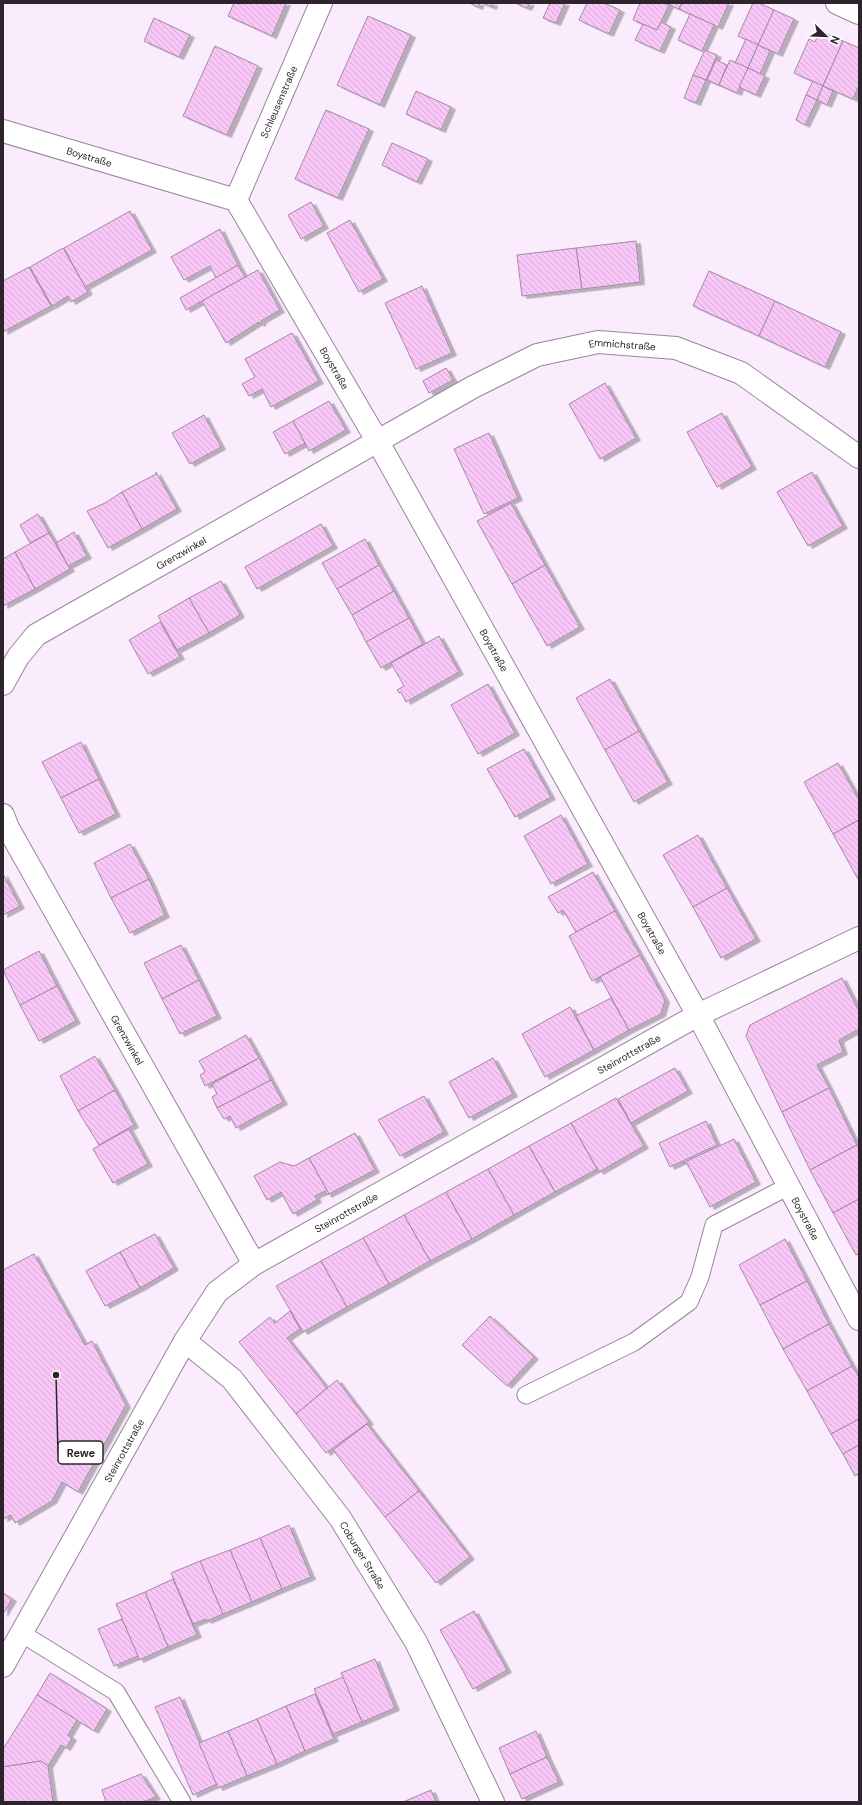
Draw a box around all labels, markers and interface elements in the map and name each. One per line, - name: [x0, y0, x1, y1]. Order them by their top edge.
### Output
- north arrow: [806, 16, 846, 56]
- text: N: [827, 33, 843, 46]
- street label: Schleusenstraße: [257, 63, 300, 140]
- street label: Boystraße: [65, 144, 114, 170]
- street label: Emmichstraße: [587, 335, 657, 353]
- street label: Boystraße: [317, 345, 352, 392]
- street label: Grenzwinkel: [154, 533, 208, 572]
- street label: Boystraße: [477, 627, 512, 674]
- street label: Boystraße: [635, 909, 669, 957]
- street label: Grenzwinkel: [108, 1012, 147, 1067]
- street label: Steinrottstraße: [595, 1031, 663, 1077]
- street label: Steinrottstraße: [312, 1189, 380, 1235]
- street label: Boystraße: [789, 1195, 823, 1242]
- street label: Steinrottstraße: [101, 1416, 147, 1484]
- callout: Rewe: [58, 1441, 103, 1464]
- text: Rewe: [67, 1446, 96, 1460]
- street label: Coburger Straße: [337, 1519, 389, 1592]

